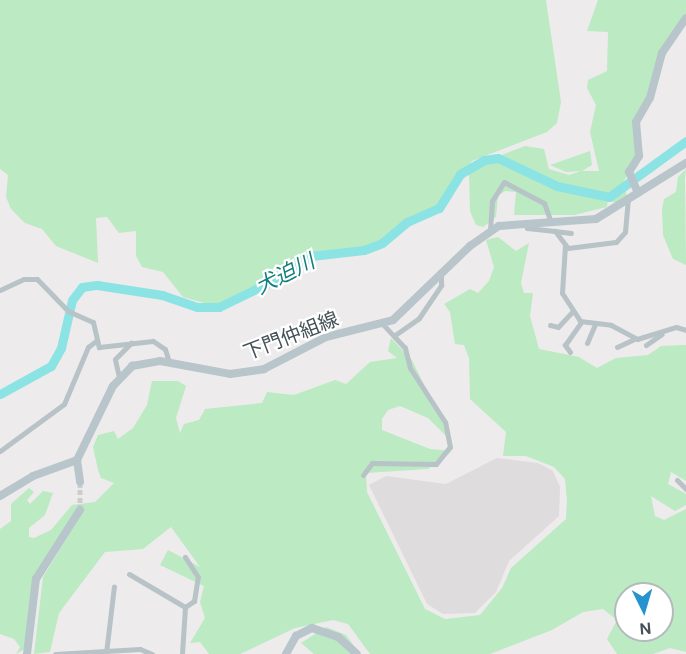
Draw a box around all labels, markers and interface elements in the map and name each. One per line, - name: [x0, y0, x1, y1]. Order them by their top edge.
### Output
- water label: 犬迫川: [251, 248, 319, 300]
- street label: 下門仲組線: [240, 307, 342, 365]
- north arrow: [614, 582, 674, 642]
- text: N: [639, 617, 652, 639]

